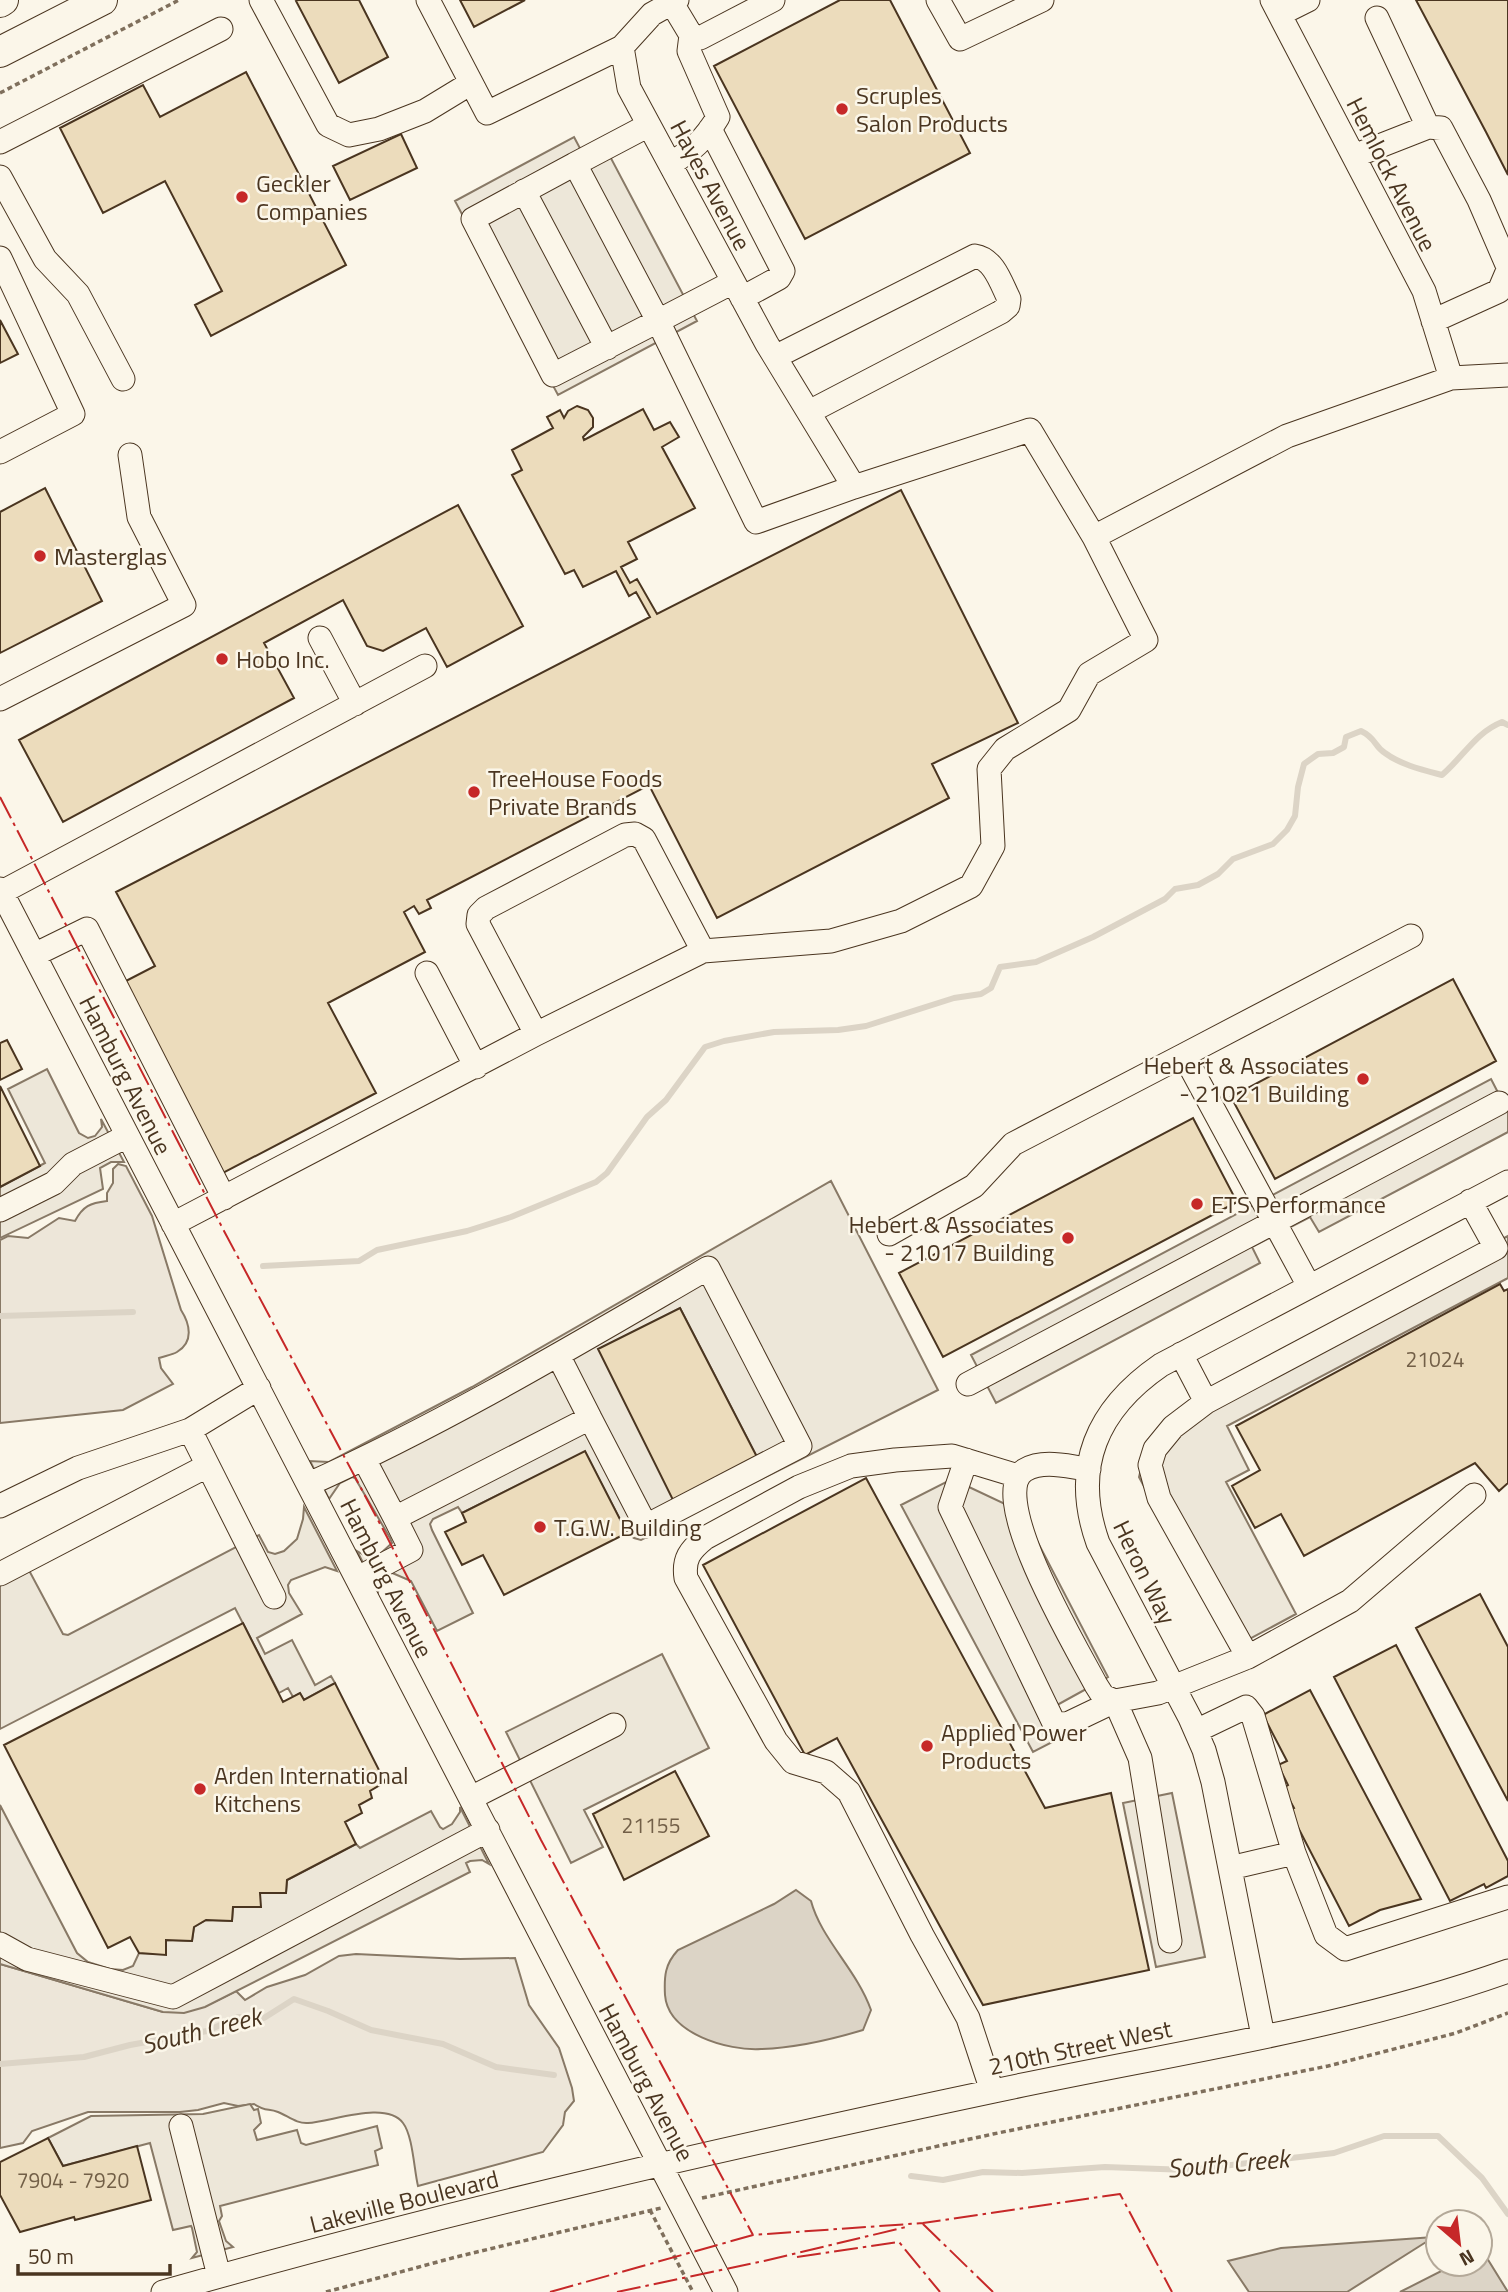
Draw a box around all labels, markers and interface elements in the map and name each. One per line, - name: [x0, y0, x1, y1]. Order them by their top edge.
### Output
- place label: Scruples Salon Products: [856, 77, 1008, 141]
- street label: Hemlock Avenue: [1338, 91, 1446, 257]
- marker: Scruples Salon Products: [834, 101, 850, 117]
- street label: Hayes Avenue: [662, 113, 760, 257]
- place label: Geckler Companies: [256, 165, 368, 229]
- marker: Geckler Companies: [234, 189, 250, 205]
- place label: Masterglas: [54, 538, 167, 574]
- marker: Masterglas: [32, 548, 48, 564]
- place label: Hobo Inc.: [236, 641, 330, 677]
- marker: Hobo Inc.: [214, 651, 230, 667]
- place label: TreeHouse Foods Private Brands: [488, 760, 662, 824]
- marker: TreeHouse Foods Private Brands: [466, 784, 482, 800]
- street label: Hamburg Avenue: [70, 989, 182, 1161]
- place label: Hebert & Associates - 21021 Building: [1144, 1047, 1349, 1111]
- marker: Hebert & Associates - 21021 Building: [1355, 1071, 1371, 1087]
- place label: ETS Performance: [1211, 1186, 1386, 1222]
- marker: ETS Performance: [1189, 1196, 1205, 1212]
- place label: Hebert & Associates - 21017 Building: [849, 1206, 1054, 1270]
- marker: Hebert & Associates - 21017 Building: [1060, 1230, 1076, 1246]
- house number: 21024: [1406, 1343, 1464, 1375]
- street label: Hamburg Avenue: [331, 1492, 443, 1664]
- place label: T.G.W. Building: [554, 1509, 702, 1545]
- street label: Heron Way: [1104, 1514, 1186, 1630]
- marker: T.G.W. Building: [532, 1519, 548, 1535]
- place label: Applied Power Products: [941, 1714, 1087, 1778]
- marker: Applied Power Products: [919, 1738, 935, 1754]
- place label: Arden International Kitchens: [214, 1757, 409, 1821]
- marker: Arden International Kitchens: [192, 1781, 208, 1797]
- house number: 21155: [622, 1809, 680, 1841]
- water label: South Creek: [137, 1995, 268, 2064]
- street label: Hamburg Avenue: [590, 1997, 704, 2167]
- street label: 210th Street West: [985, 2010, 1176, 2084]
- water label: South Creek: [1165, 2138, 1294, 2188]
- street label: Lakeville Boulevard: [306, 2160, 502, 2242]
- house number: 7904 - 7920: [17, 2164, 129, 2196]
- north arrow: [1424, 2208, 1494, 2278]
- scale bar: [18, 2232, 170, 2276]
- text: 50 m: [28, 2240, 74, 2272]
- text: N: [1455, 2243, 1480, 2274]

